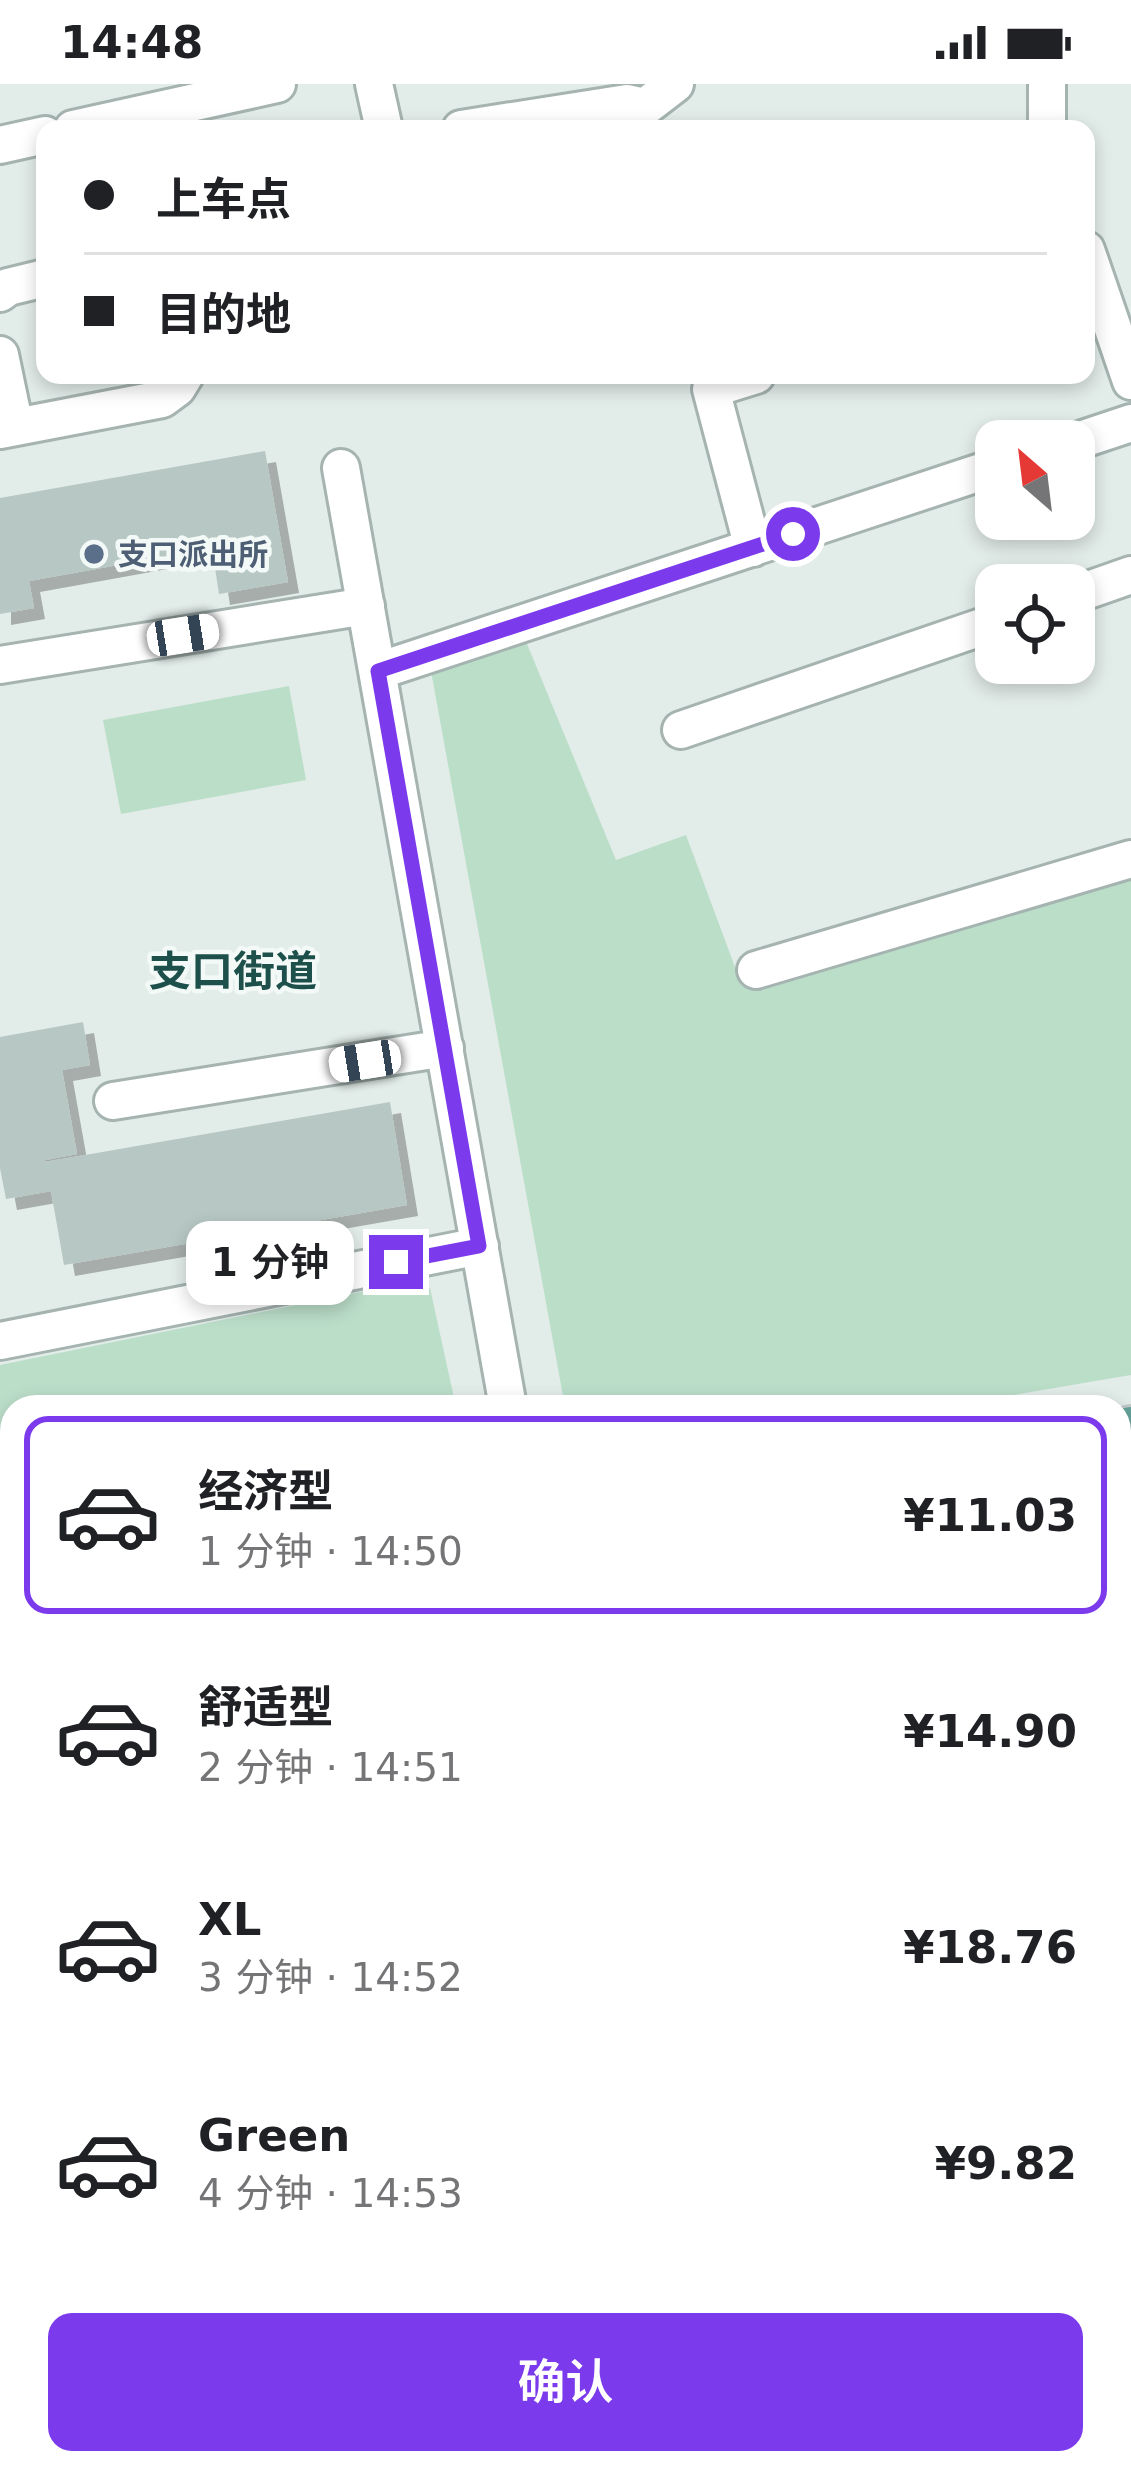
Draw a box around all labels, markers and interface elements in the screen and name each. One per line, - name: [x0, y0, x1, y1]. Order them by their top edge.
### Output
- text: 14:48: [60, 16, 203, 69]
- text: 上车点: [156, 173, 291, 226]
- text: 目的地: [156, 288, 291, 341]
- north arrow: [975, 420, 1095, 540]
- map controls: [975, 420, 1095, 684]
- route start: [766, 507, 820, 561]
- place label: 支口派出所: [118, 537, 268, 572]
- marker: 支口派出所: [81, 541, 107, 567]
- button: locate: [975, 564, 1095, 684]
- car: [145, 612, 221, 658]
- district label: 支口街道: [149, 947, 317, 996]
- car: [327, 1038, 403, 1084]
- callout: 1 分钟: [186, 1220, 354, 1304]
- route end: [369, 1235, 423, 1289]
- text: 1 分钟: [211, 1240, 329, 1285]
- icon: car: [54, 1461, 162, 1569]
- text: 经济型: [198, 1465, 333, 1518]
- text: ¥11.03: [903, 1489, 1077, 1542]
- text: 1 分钟 · 14:50: [198, 1529, 463, 1574]
- icon: car: [54, 1677, 162, 1785]
- text: 舒适型: [198, 1681, 333, 1734]
- text: ¥14.90: [903, 1705, 1077, 1758]
- text: 2 分钟 · 14:51: [198, 1745, 463, 1790]
- icon: car: [54, 1893, 162, 2001]
- text: XL: [198, 1893, 261, 1946]
- text: ¥18.76: [903, 1921, 1077, 1974]
- text: 3 分钟 · 14:52: [198, 1955, 463, 2000]
- icon: car: [54, 2109, 162, 2217]
- text: Green: [198, 2109, 350, 2162]
- text: ¥9.82: [935, 2137, 1077, 2190]
- text: 4 分钟 · 14:53: [198, 2171, 463, 2216]
- button: 确认: [48, 2313, 1083, 2451]

